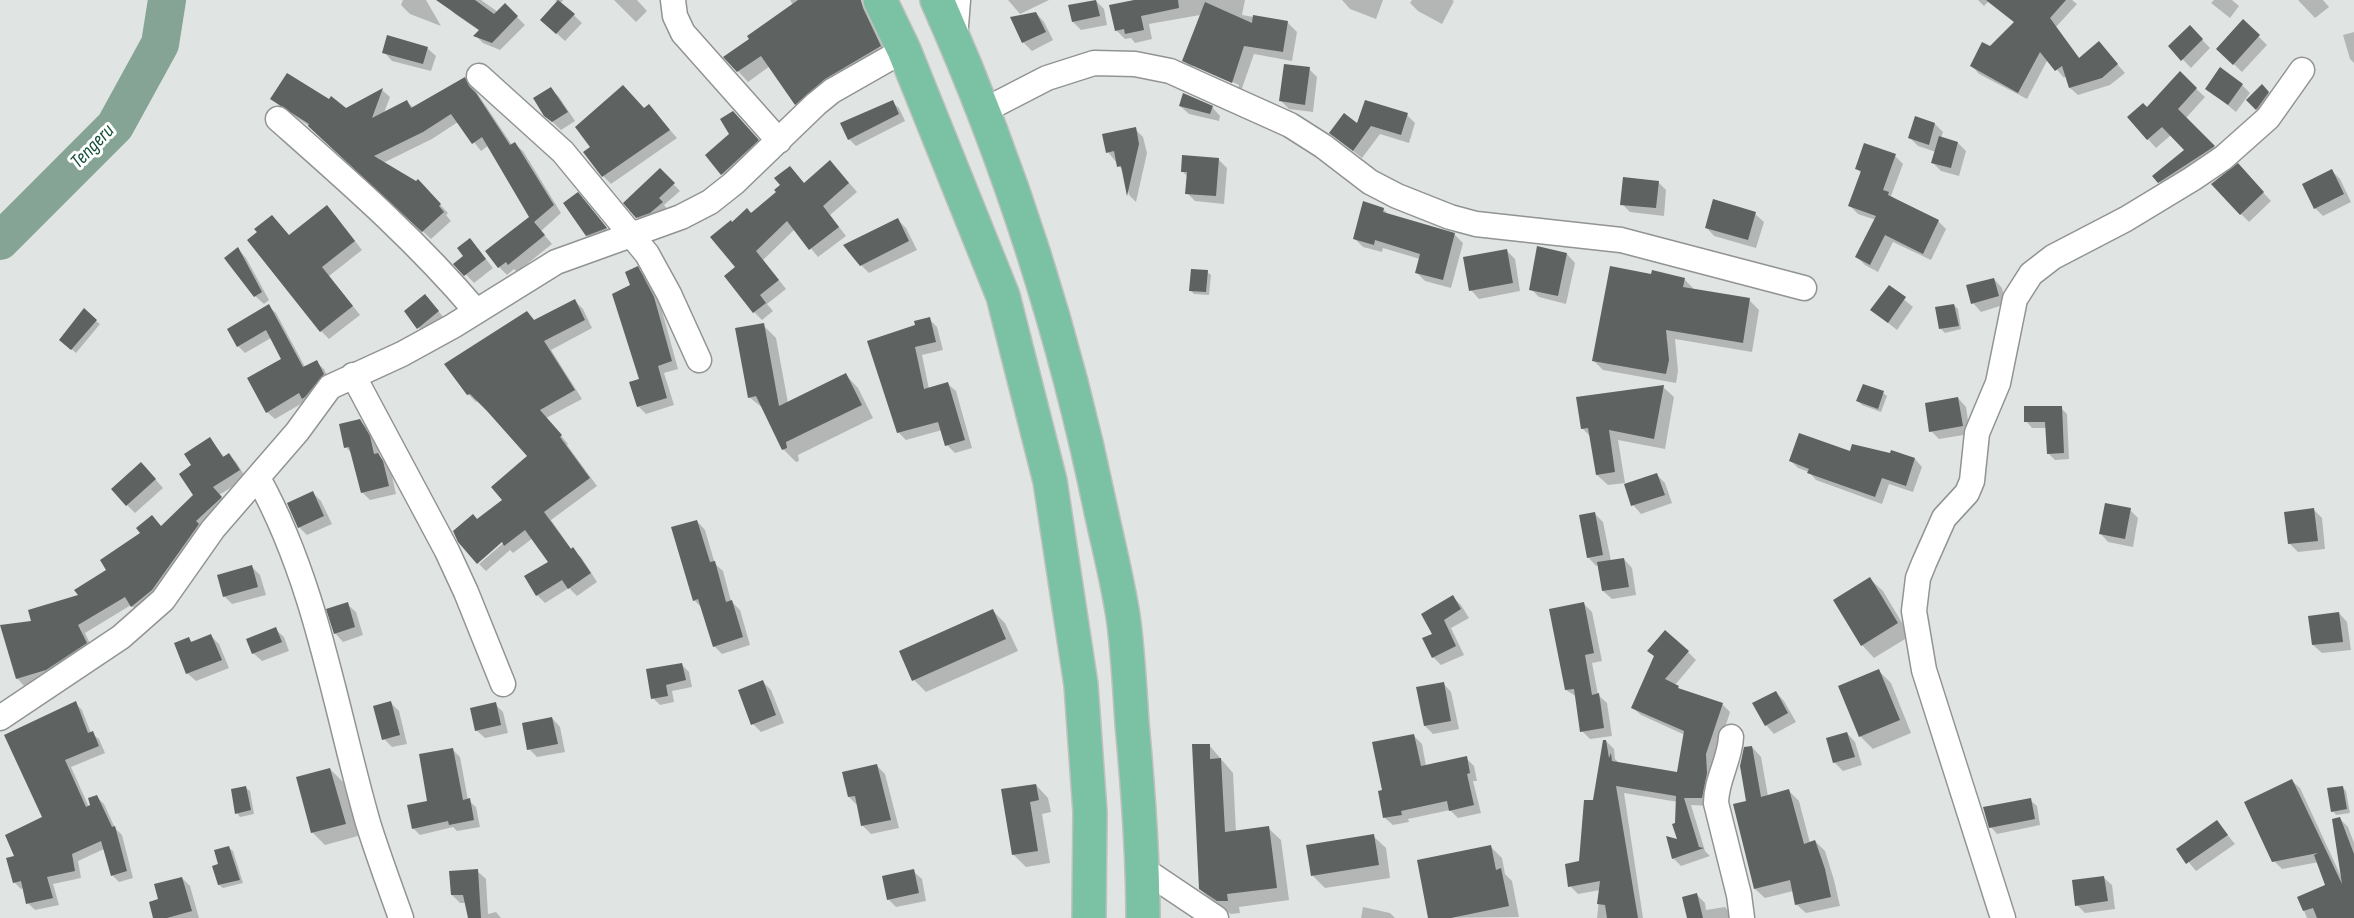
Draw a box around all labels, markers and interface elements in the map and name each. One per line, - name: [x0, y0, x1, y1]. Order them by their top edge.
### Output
- water label: Tengeru: [66, 120, 120, 174]

